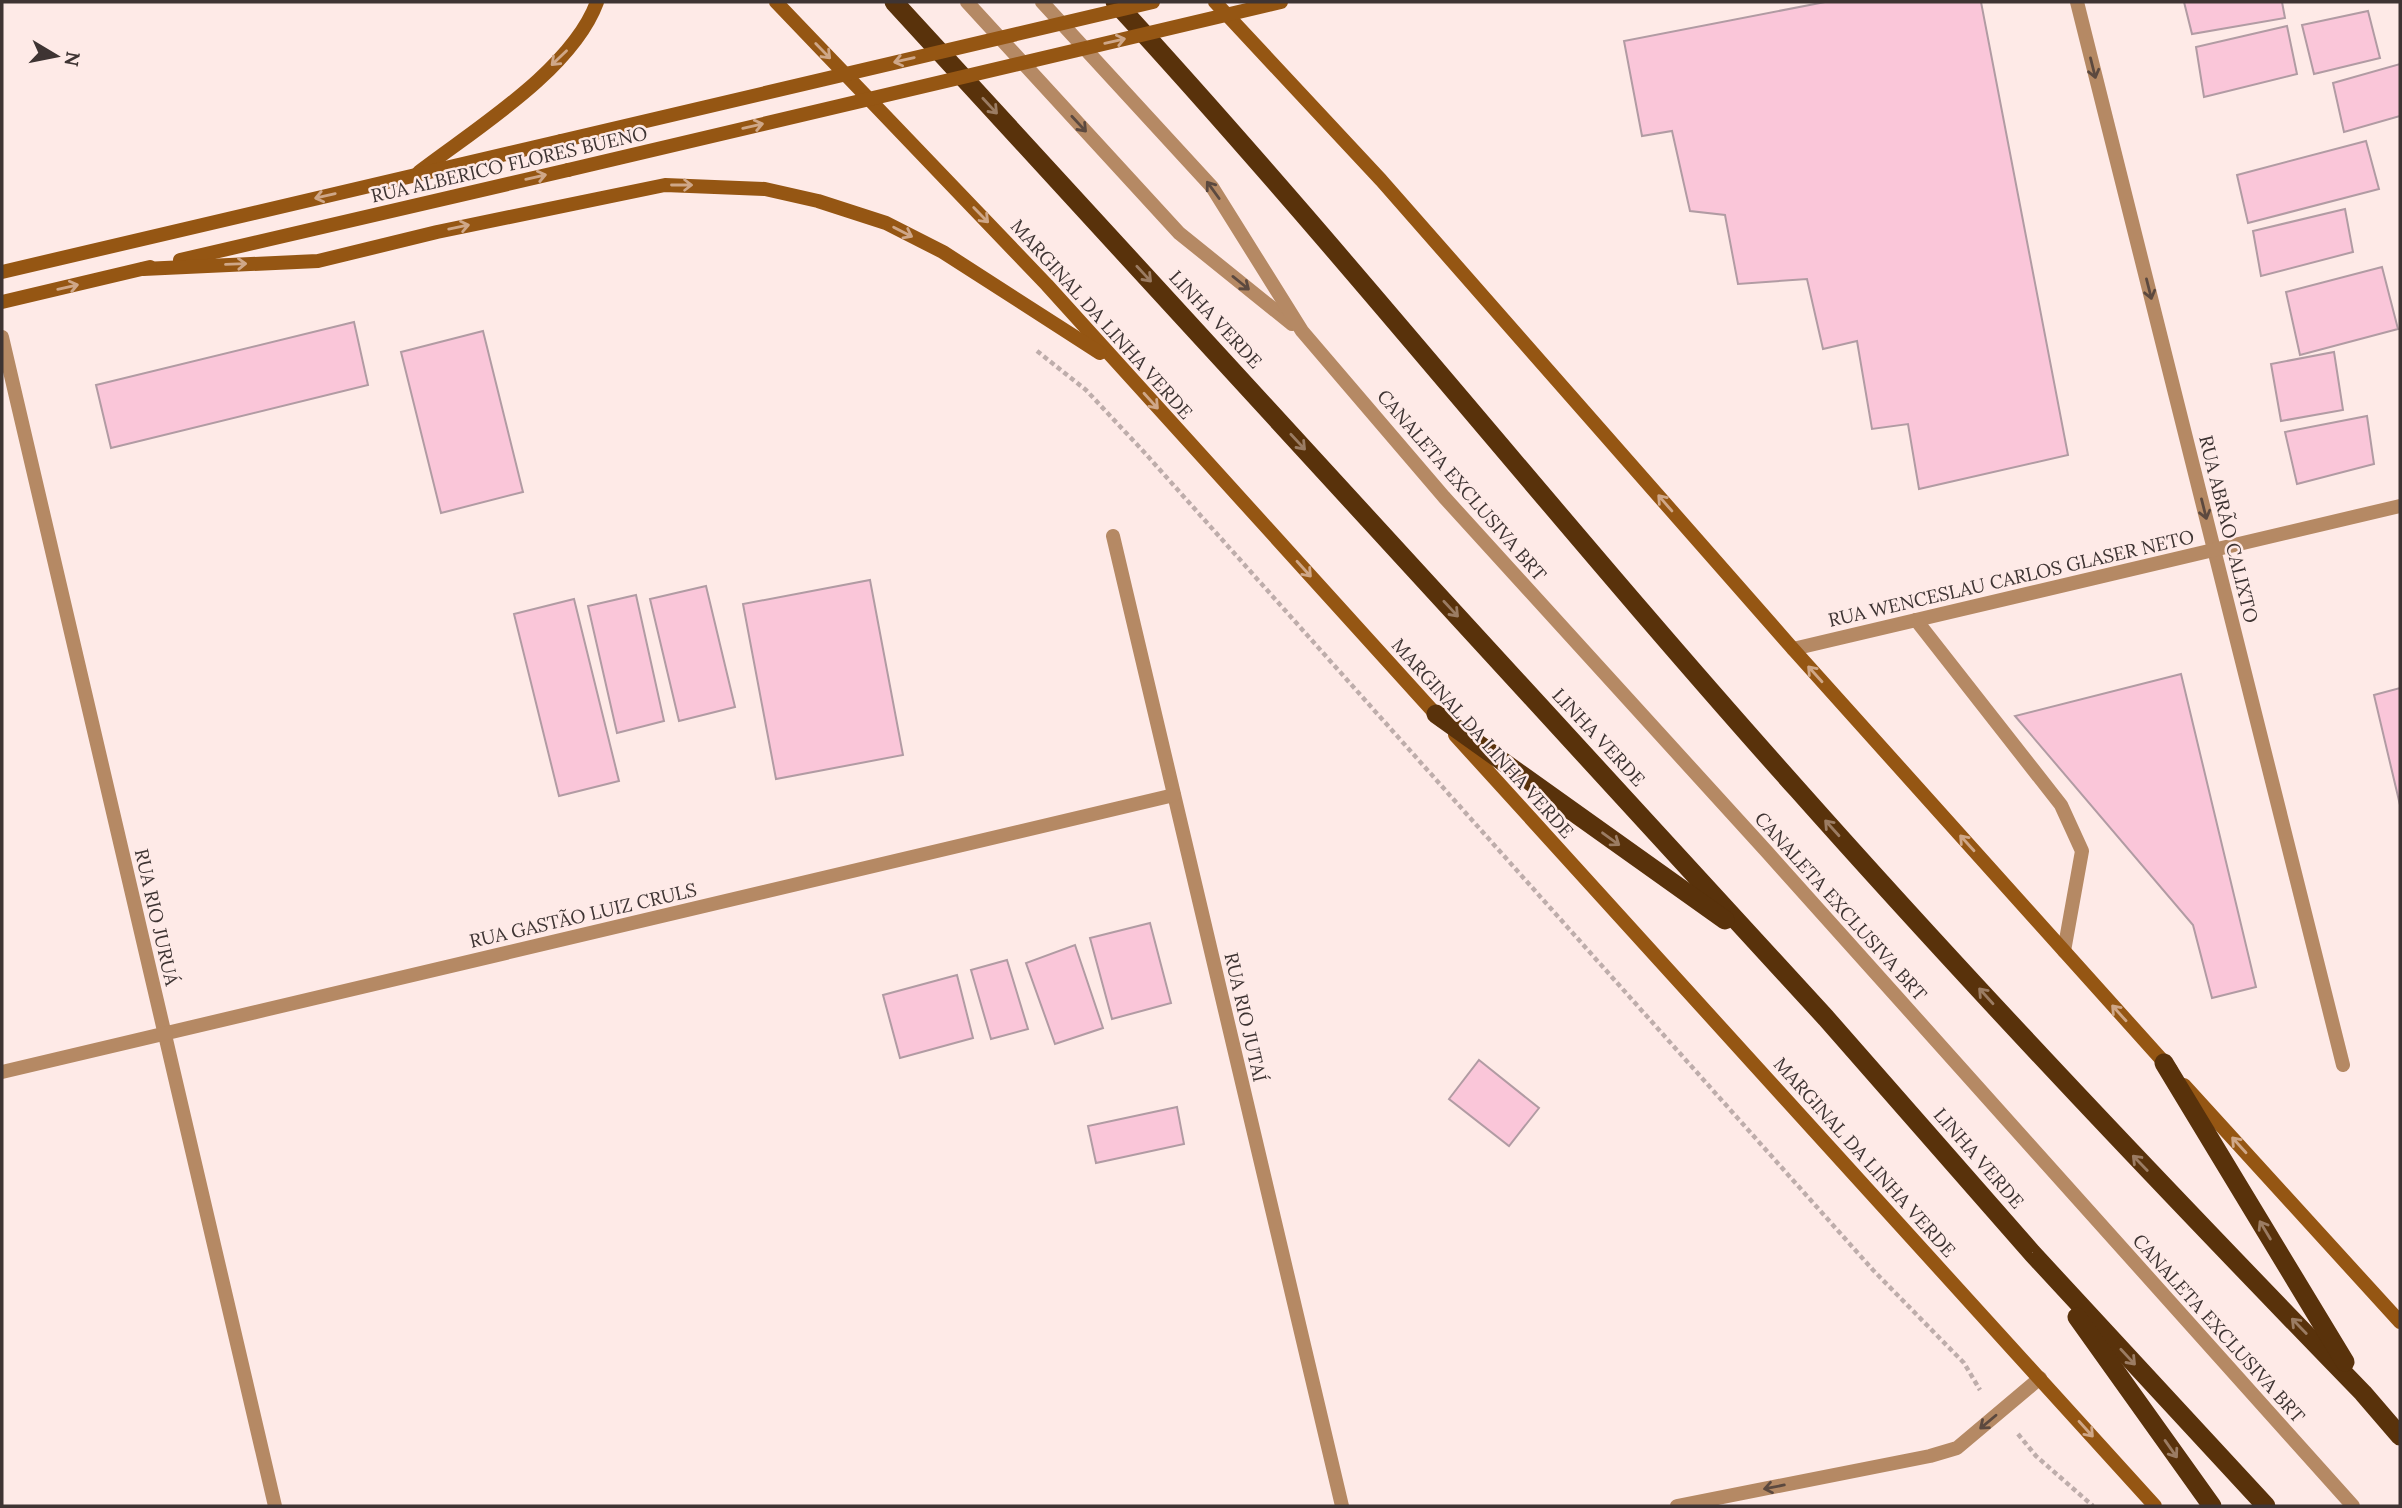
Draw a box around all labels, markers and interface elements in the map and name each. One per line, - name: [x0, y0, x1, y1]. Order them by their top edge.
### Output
- north arrow: [21, 21, 91, 91]
- one-way arrow: [1103, 34, 1126, 47]
- one-way arrow: [815, 42, 832, 59]
- one-way arrow: [551, 49, 568, 66]
- text: N: [60, 50, 86, 69]
- one-way arrow: [893, 54, 916, 68]
- one-way arrow: [2087, 56, 2100, 79]
- one-way arrow: [982, 97, 998, 115]
- one-way arrow: [1071, 115, 1087, 133]
- one-way arrow: [741, 119, 764, 132]
- street label: RUA ALBERICO FLORES BUENO: [368, 120, 650, 208]
- one-way arrow: [524, 170, 547, 184]
- one-way arrow: [671, 178, 694, 192]
- one-way arrow: [1206, 181, 1220, 200]
- one-way arrow: [314, 190, 337, 204]
- one-way arrow: [972, 206, 989, 223]
- street label: MARGINAL DA LINHA VERDE: [1006, 214, 1198, 424]
- one-way arrow: [447, 220, 470, 233]
- one-way arrow: [892, 225, 913, 239]
- one-way arrow: [224, 258, 247, 271]
- one-way arrow: [1135, 265, 1152, 282]
- street label: LINHA VERDE: [1164, 265, 1268, 373]
- one-way arrow: [1232, 275, 1250, 291]
- one-way arrow: [2143, 277, 2156, 299]
- one-way arrow: [56, 280, 79, 293]
- street label: CANALETA EXCLUSIVA BRT: [1372, 384, 1552, 586]
- one-way arrow: [1143, 392, 1159, 410]
- one-way arrow: [1289, 432, 1305, 450]
- street label: RUA ABRÃO CALIXTO: [2194, 433, 2264, 625]
- one-way arrow: [1657, 494, 1673, 512]
- one-way arrow: [2198, 497, 2211, 520]
- street label: RUA WENCESLAU CARLOS GLASER NETO: [1826, 524, 2196, 632]
- one-way arrow: [1296, 560, 1312, 578]
- one-way arrow: [1443, 600, 1460, 617]
- street label: MARGINAL DA LINHA VERDE: [1387, 633, 1579, 843]
- one-way arrow: [1808, 665, 1824, 683]
- street label: LINHA VERDE: [1547, 683, 1651, 791]
- street label: CANALETA EXCLUSIVA BRT: [1750, 806, 1932, 1006]
- one-way arrow: [1824, 820, 1841, 837]
- one-way arrow: [1601, 832, 1620, 846]
- one-way arrow: [1959, 834, 1975, 852]
- street label: RUA RIO JURUÁ: [130, 846, 185, 989]
- street label: RUA GASTÃO LUIZ CRULS: [467, 877, 699, 953]
- street label: RUA RIO JUTAÍ: [1219, 950, 1273, 1084]
- one-way arrow: [1978, 987, 1994, 1005]
- one-way arrow: [2111, 1004, 2127, 1022]
- street label: MARGINAL DA LINHA VERDE: [1769, 1052, 1961, 1262]
- street label: LINHA VERDE: [1929, 1103, 2029, 1213]
- one-way arrow: [2230, 1137, 2247, 1154]
- one-way arrow: [2132, 1155, 2149, 1172]
- one-way arrow: [2257, 1220, 2271, 1240]
- street label: CANALETA EXCLUSIVA BRT: [2128, 1228, 2310, 1428]
- one-way arrow: [2290, 1318, 2307, 1335]
- one-way arrow: [2120, 1348, 2137, 1365]
- one-way arrow: [1979, 1414, 1997, 1430]
- one-way arrow: [2078, 1420, 2094, 1438]
- one-way arrow: [2164, 1439, 2178, 1458]
- one-way arrow: [1763, 1481, 1786, 1494]

